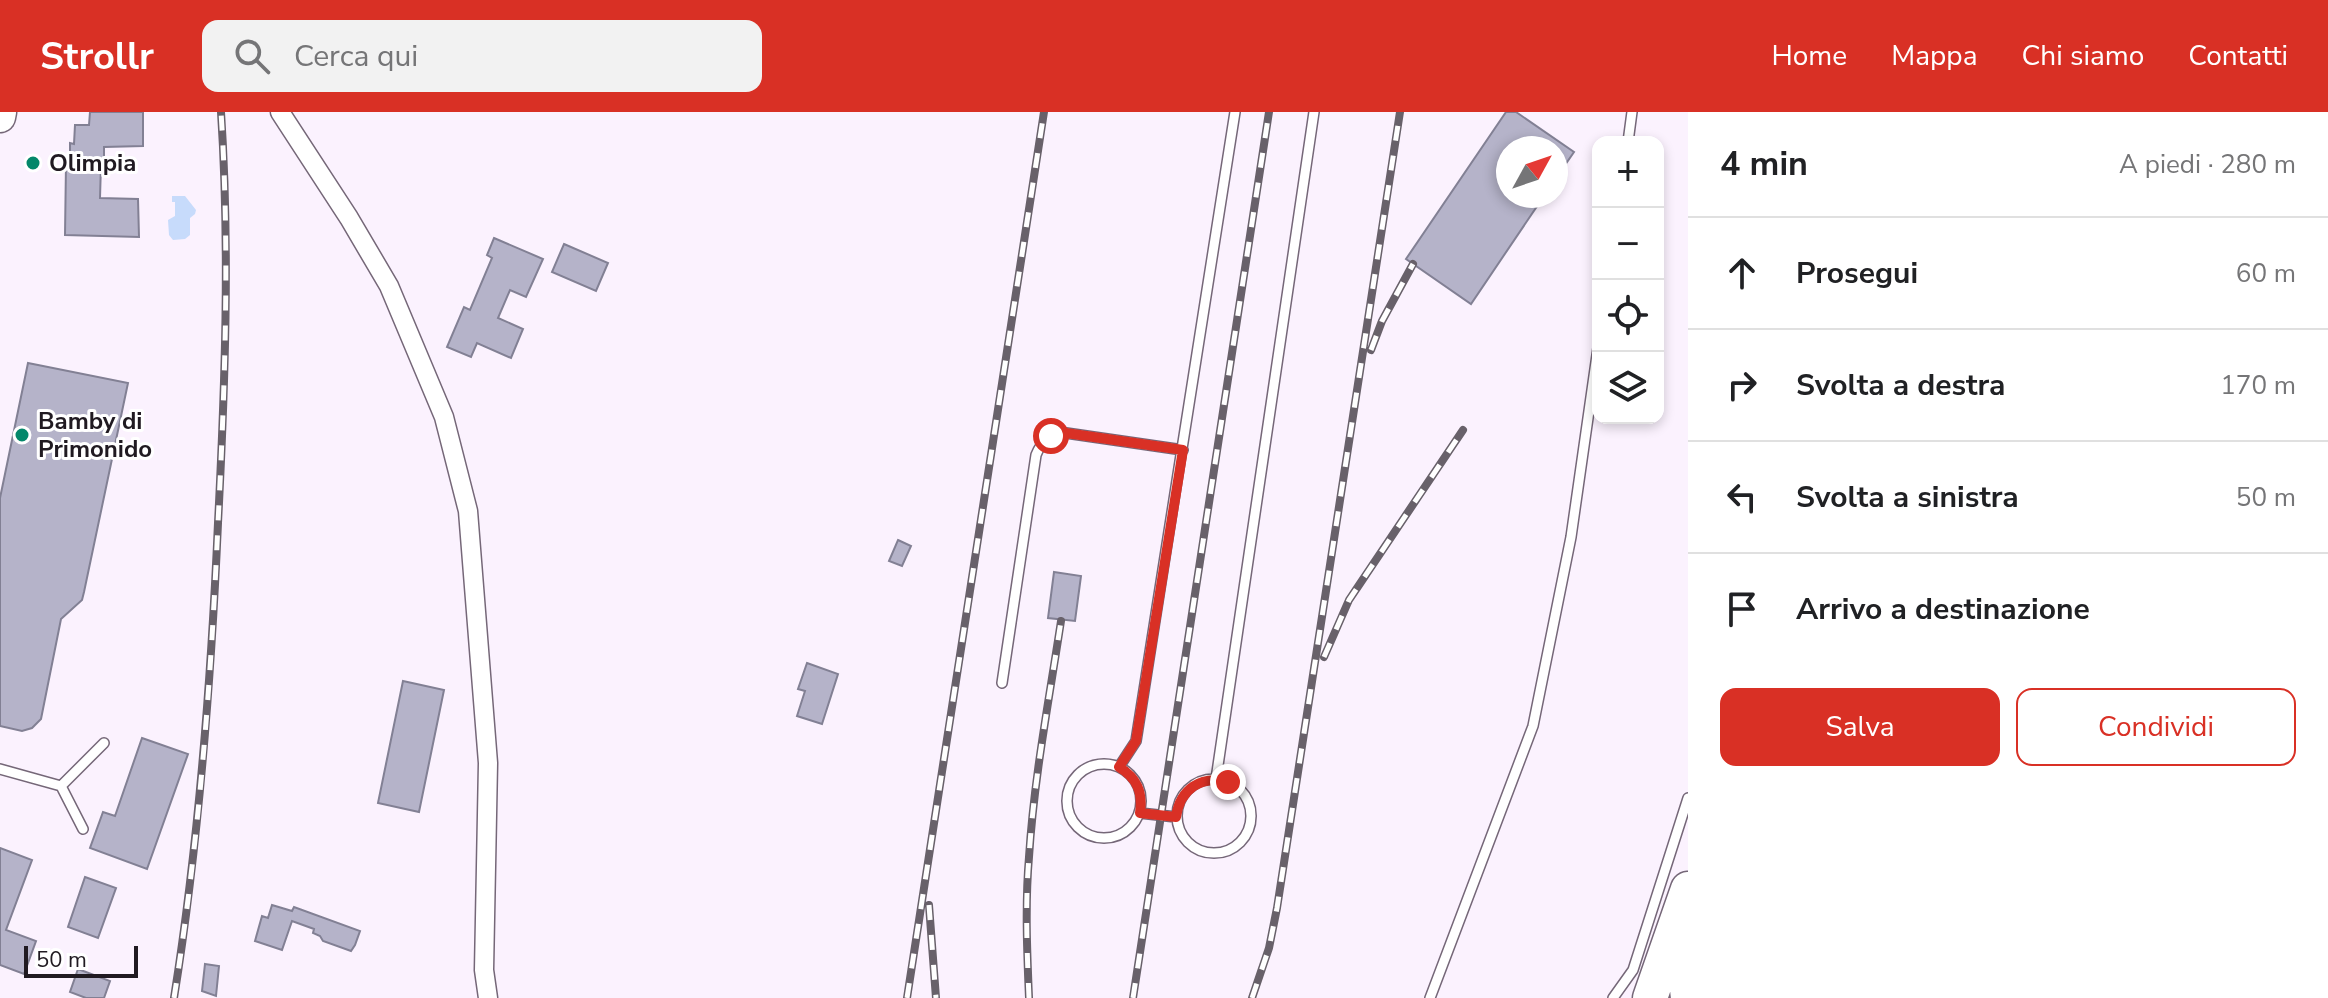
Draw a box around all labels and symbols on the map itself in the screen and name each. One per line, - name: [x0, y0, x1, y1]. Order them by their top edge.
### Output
- north arrow: [1496, 136, 1568, 208]
- place label: Olimpia: [49, 147, 136, 179]
- marker: Olimpia: [24, 154, 42, 172]
- place label: Bamby di Primonido: [38, 405, 152, 465]
- route start: [1033, 418, 1069, 454]
- marker: Bamby di Primonido: [13, 426, 31, 444]
- route end: [1210, 764, 1246, 800]
- scale bar: [24, 942, 138, 978]

